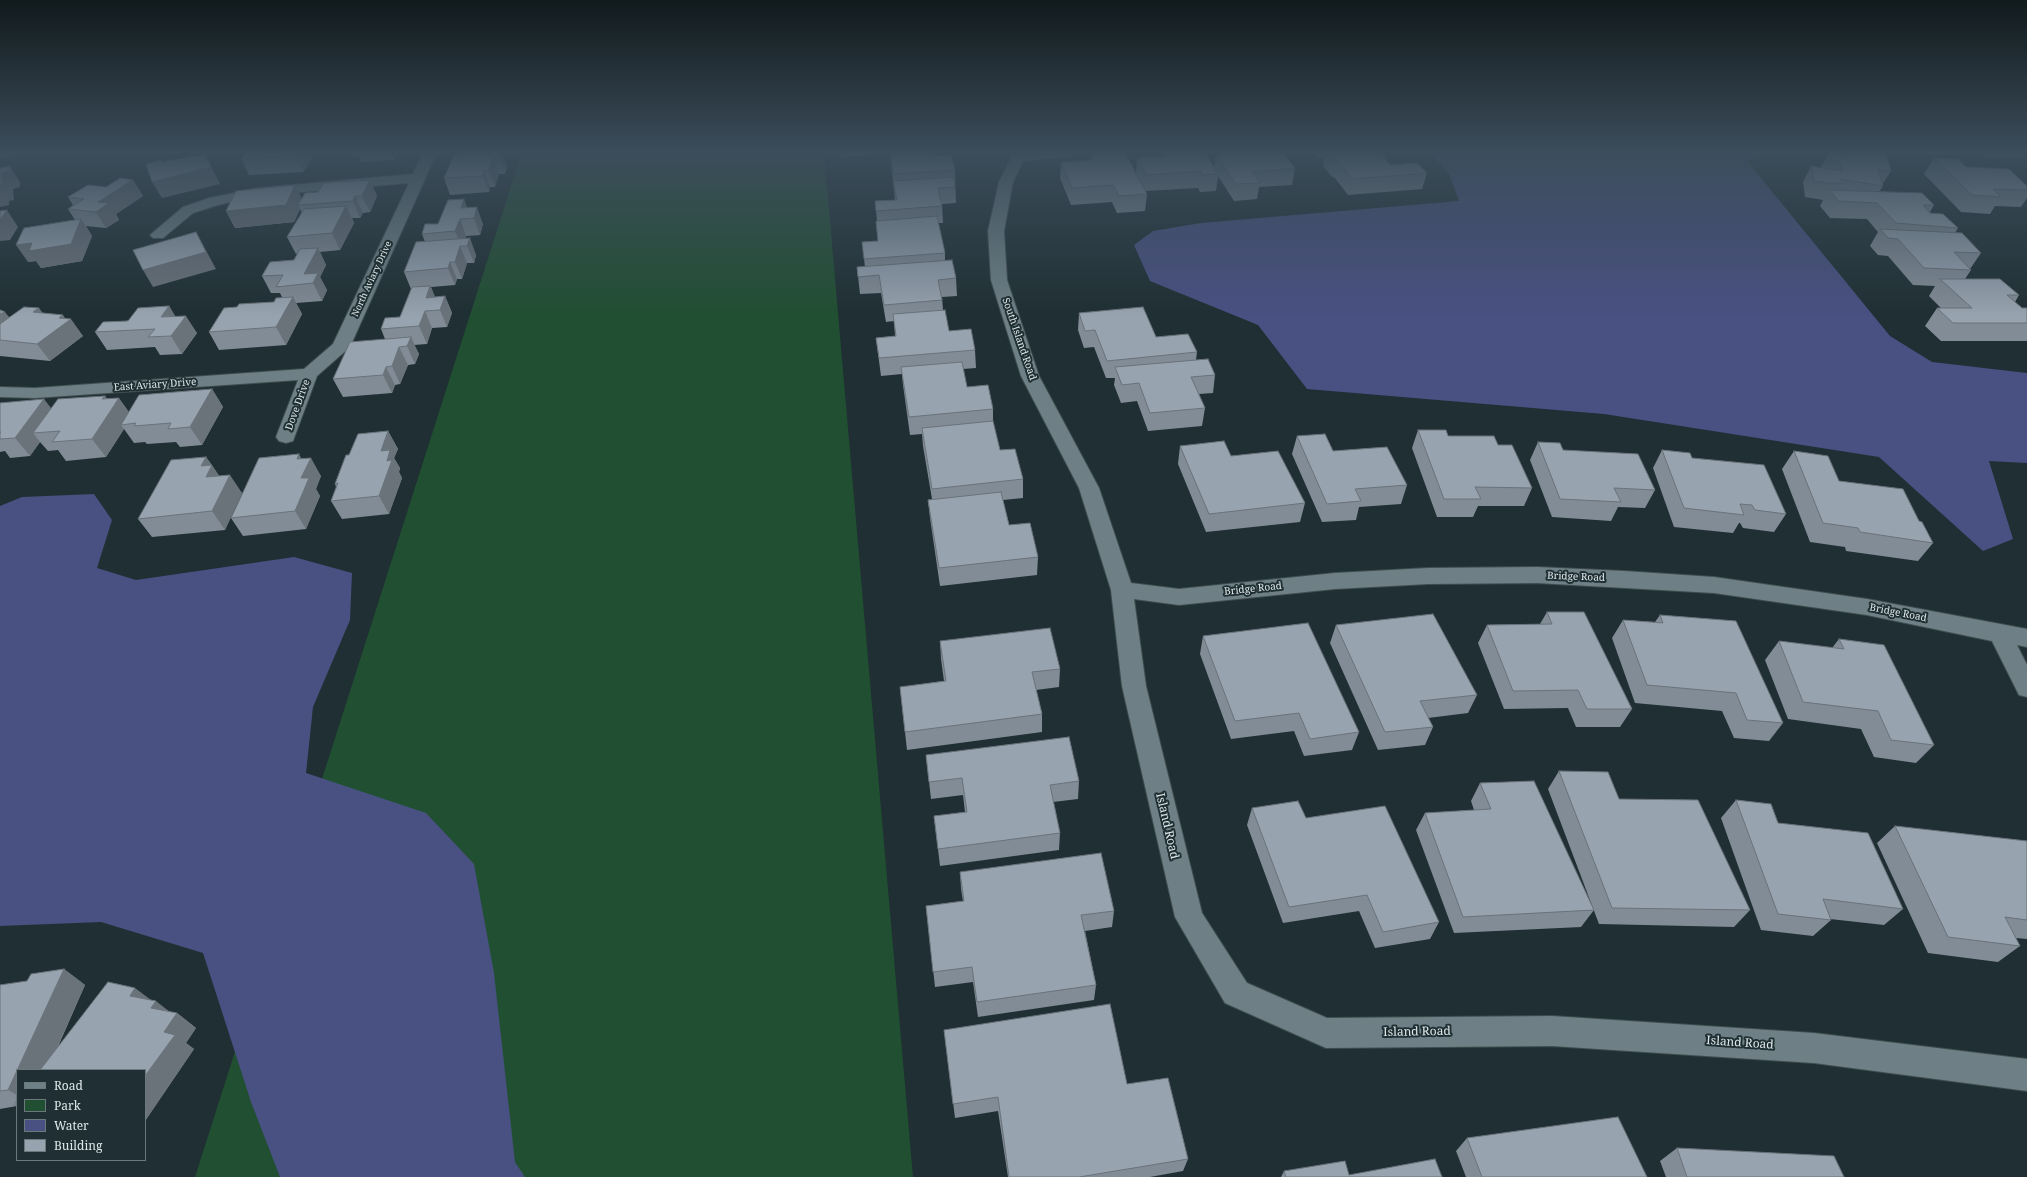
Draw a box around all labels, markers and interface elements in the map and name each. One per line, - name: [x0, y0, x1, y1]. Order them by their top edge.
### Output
- street label: North Aviary Drive: [350, 240, 394, 318]
- street label: South Island Road: [999, 296, 1039, 382]
- street label: East Aviary Drive: [113, 376, 197, 394]
- street label: Dove Drive: [283, 378, 313, 432]
- street label: Bridge Road: [1547, 570, 1605, 584]
- street label: Bridge Road: [1224, 580, 1282, 598]
- street label: Bridge Road: [1868, 602, 1928, 624]
- street label: Island Road: [1152, 792, 1182, 860]
- street label: Island Road: [1383, 1024, 1451, 1040]
- street label: Island Road: [1706, 1033, 1774, 1053]
- legend: [16, 1069, 146, 1161]
- text: Road: [54, 1077, 83, 1094]
- text: Park: [54, 1097, 81, 1114]
- text: Water: [54, 1117, 89, 1134]
- text: Building: [54, 1137, 102, 1154]

